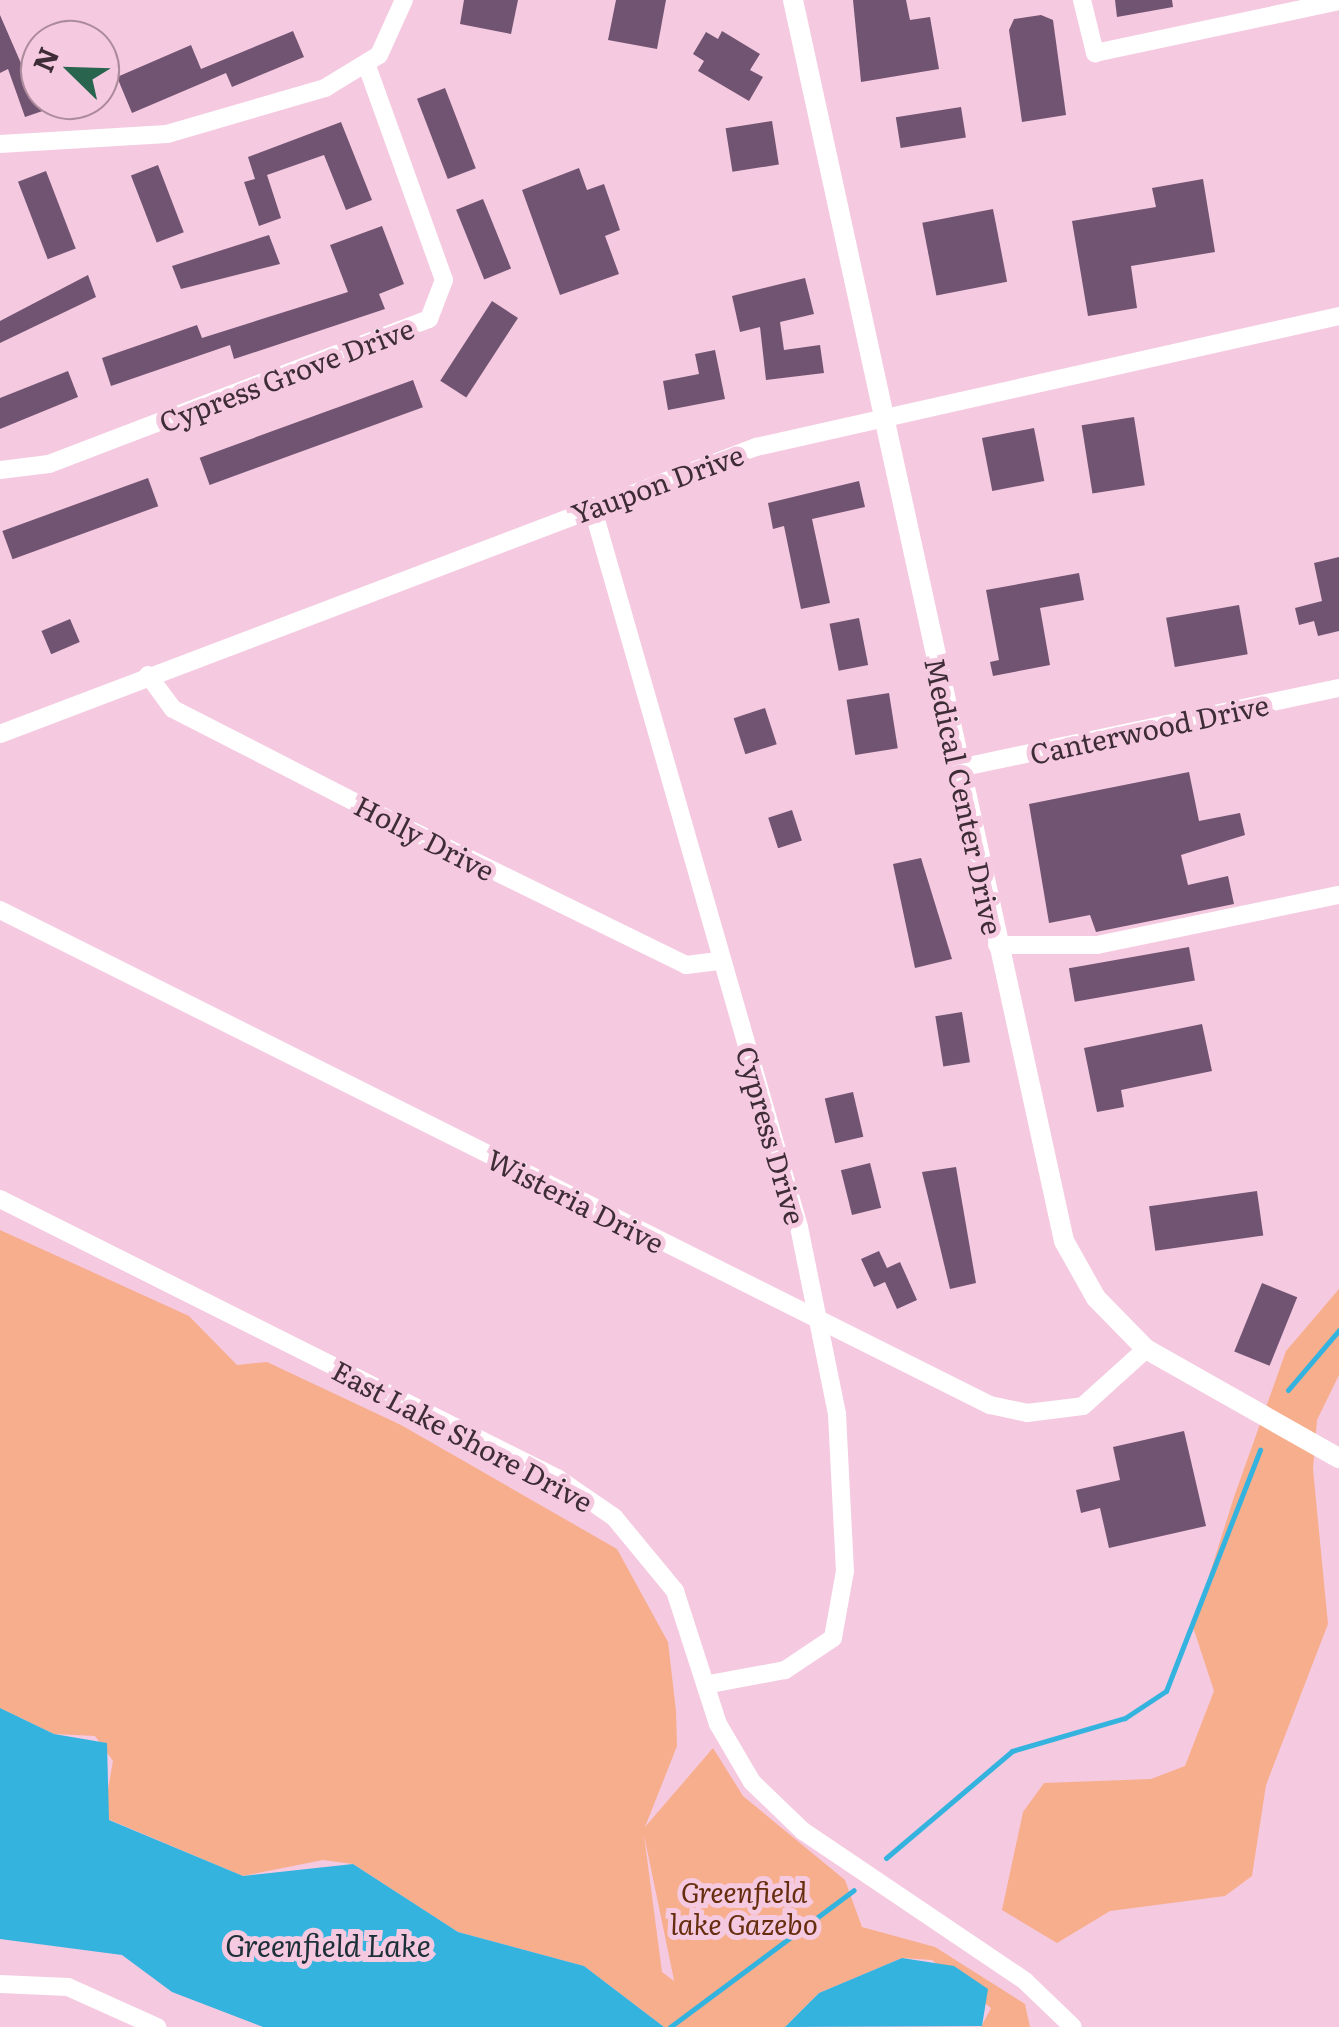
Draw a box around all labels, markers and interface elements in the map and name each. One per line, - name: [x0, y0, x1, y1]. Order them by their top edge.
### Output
- north arrow: [20, 20, 120, 120]
- text: N: [20, 40, 68, 78]
- street label: Cypress Grove Drive: [154, 310, 418, 438]
- street label: Yaupon Drive: [566, 436, 748, 530]
- street label: Medical Center Drive: [919, 655, 1011, 937]
- street label: Canterwood Drive: [1027, 686, 1271, 770]
- street label: Holly Drive: [350, 787, 500, 887]
- street label: Cypress Drive: [731, 1042, 813, 1228]
- street label: Wisteria Drive: [482, 1141, 670, 1259]
- street label: East Lake Shore Drive: [327, 1352, 599, 1518]
- park label: Greenfield lake Gazebo: [670, 1874, 818, 1940]
- water label: Greenfield Lake: [225, 1926, 431, 1962]

